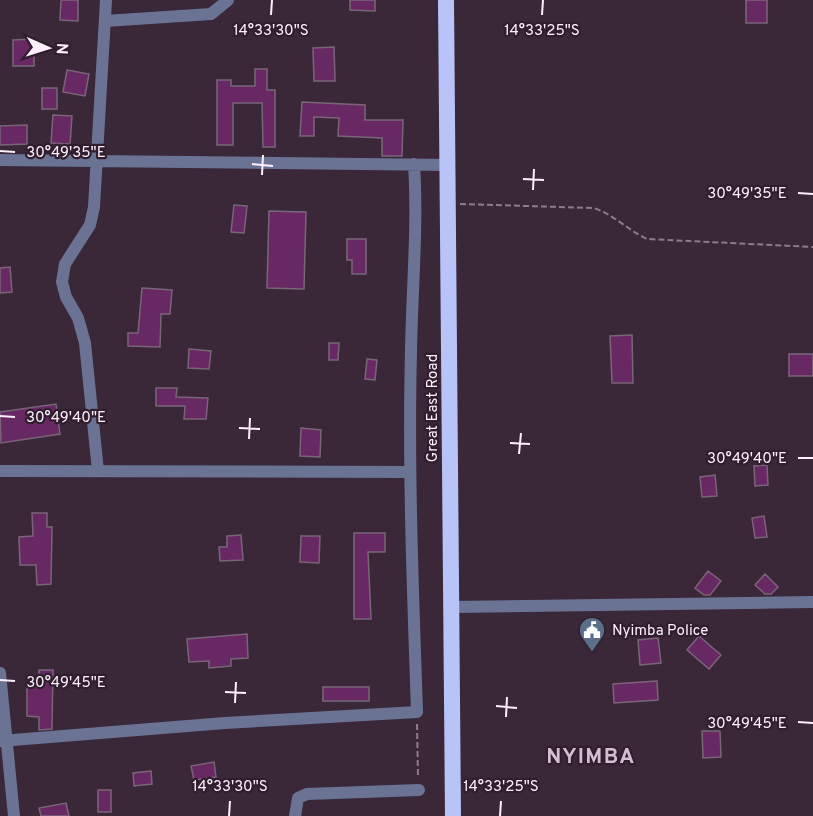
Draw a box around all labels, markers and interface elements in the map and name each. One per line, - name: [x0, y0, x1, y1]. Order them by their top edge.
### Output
- north arrow: [18, 18, 78, 78]
- text: 14°33'30"S: [233, 22, 309, 41]
- text: 14°33'25"S: [504, 22, 580, 41]
- text: N: [51, 42, 71, 55]
- text: 30°49'35"E: [26, 144, 106, 163]
- text: 30°49'35"E: [707, 185, 787, 204]
- street label: Great East Road: [424, 354, 443, 462]
- text: 30°49'40"E: [26, 409, 106, 428]
- text: 30°49'40"E: [707, 450, 787, 469]
- public building icon: Nyimba Police: [577, 615, 607, 653]
- place label: Nyimba Police: [612, 622, 708, 641]
- text: 30°49'45"E: [26, 674, 106, 693]
- text: 30°49'45"E: [707, 715, 787, 734]
- district label: NYIMBA: [546, 744, 636, 771]
- text: 14°33'30"S: [192, 778, 268, 797]
- text: 14°33'25"S: [463, 778, 539, 797]

